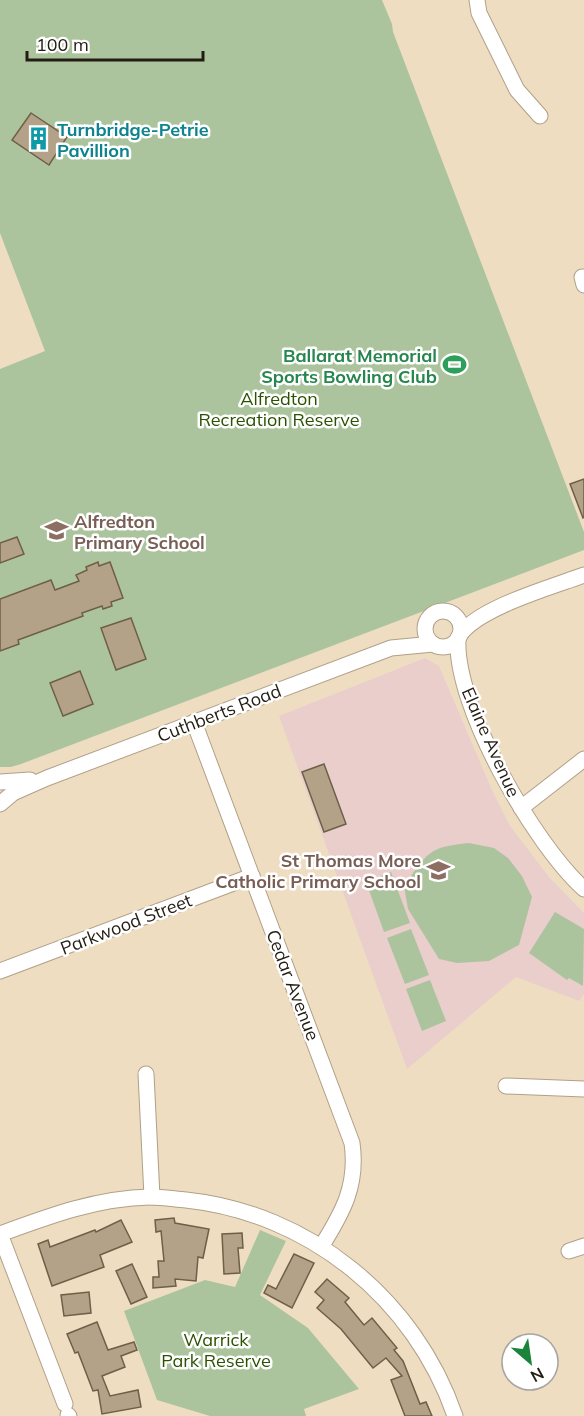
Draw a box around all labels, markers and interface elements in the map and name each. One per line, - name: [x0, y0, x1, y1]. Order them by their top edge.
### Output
- scale bar: [27, 24, 202, 62]
- text: 100 m: [36, 33, 89, 56]
- place label: Turnbridge-Petrie Pavillion: [57, 118, 209, 162]
- building icon: Turnbridge-Petrie Pavillion: [26, 126, 52, 152]
- place label: Ballarat Memorial Sports Bowling Club: [261, 344, 437, 388]
- sports icon: Ballarat Memorial Sports Bowling Club: [442, 352, 468, 378]
- park label: Alfredton Recreation Reserve: [198, 387, 360, 431]
- place label: Alfredton Primary School: [74, 510, 205, 554]
- school or university icon: Alfredton Primary School: [43, 518, 69, 544]
- street label: Cuthberts Road: [154, 679, 284, 747]
- street label: Elaine Avenue: [457, 684, 525, 800]
- place label: St Thomas More Catholic Primary School: [215, 849, 421, 893]
- school or university icon: St Thomas More Catholic Primary School: [426, 857, 452, 883]
- street label: Parkwood Street: [57, 888, 195, 960]
- street label: Cedar Avenue: [261, 926, 325, 1044]
- park label: Warrick Park Reserve: [161, 1328, 271, 1372]
- north arrow: [500, 1332, 560, 1392]
- text: N: [527, 1363, 547, 1387]

